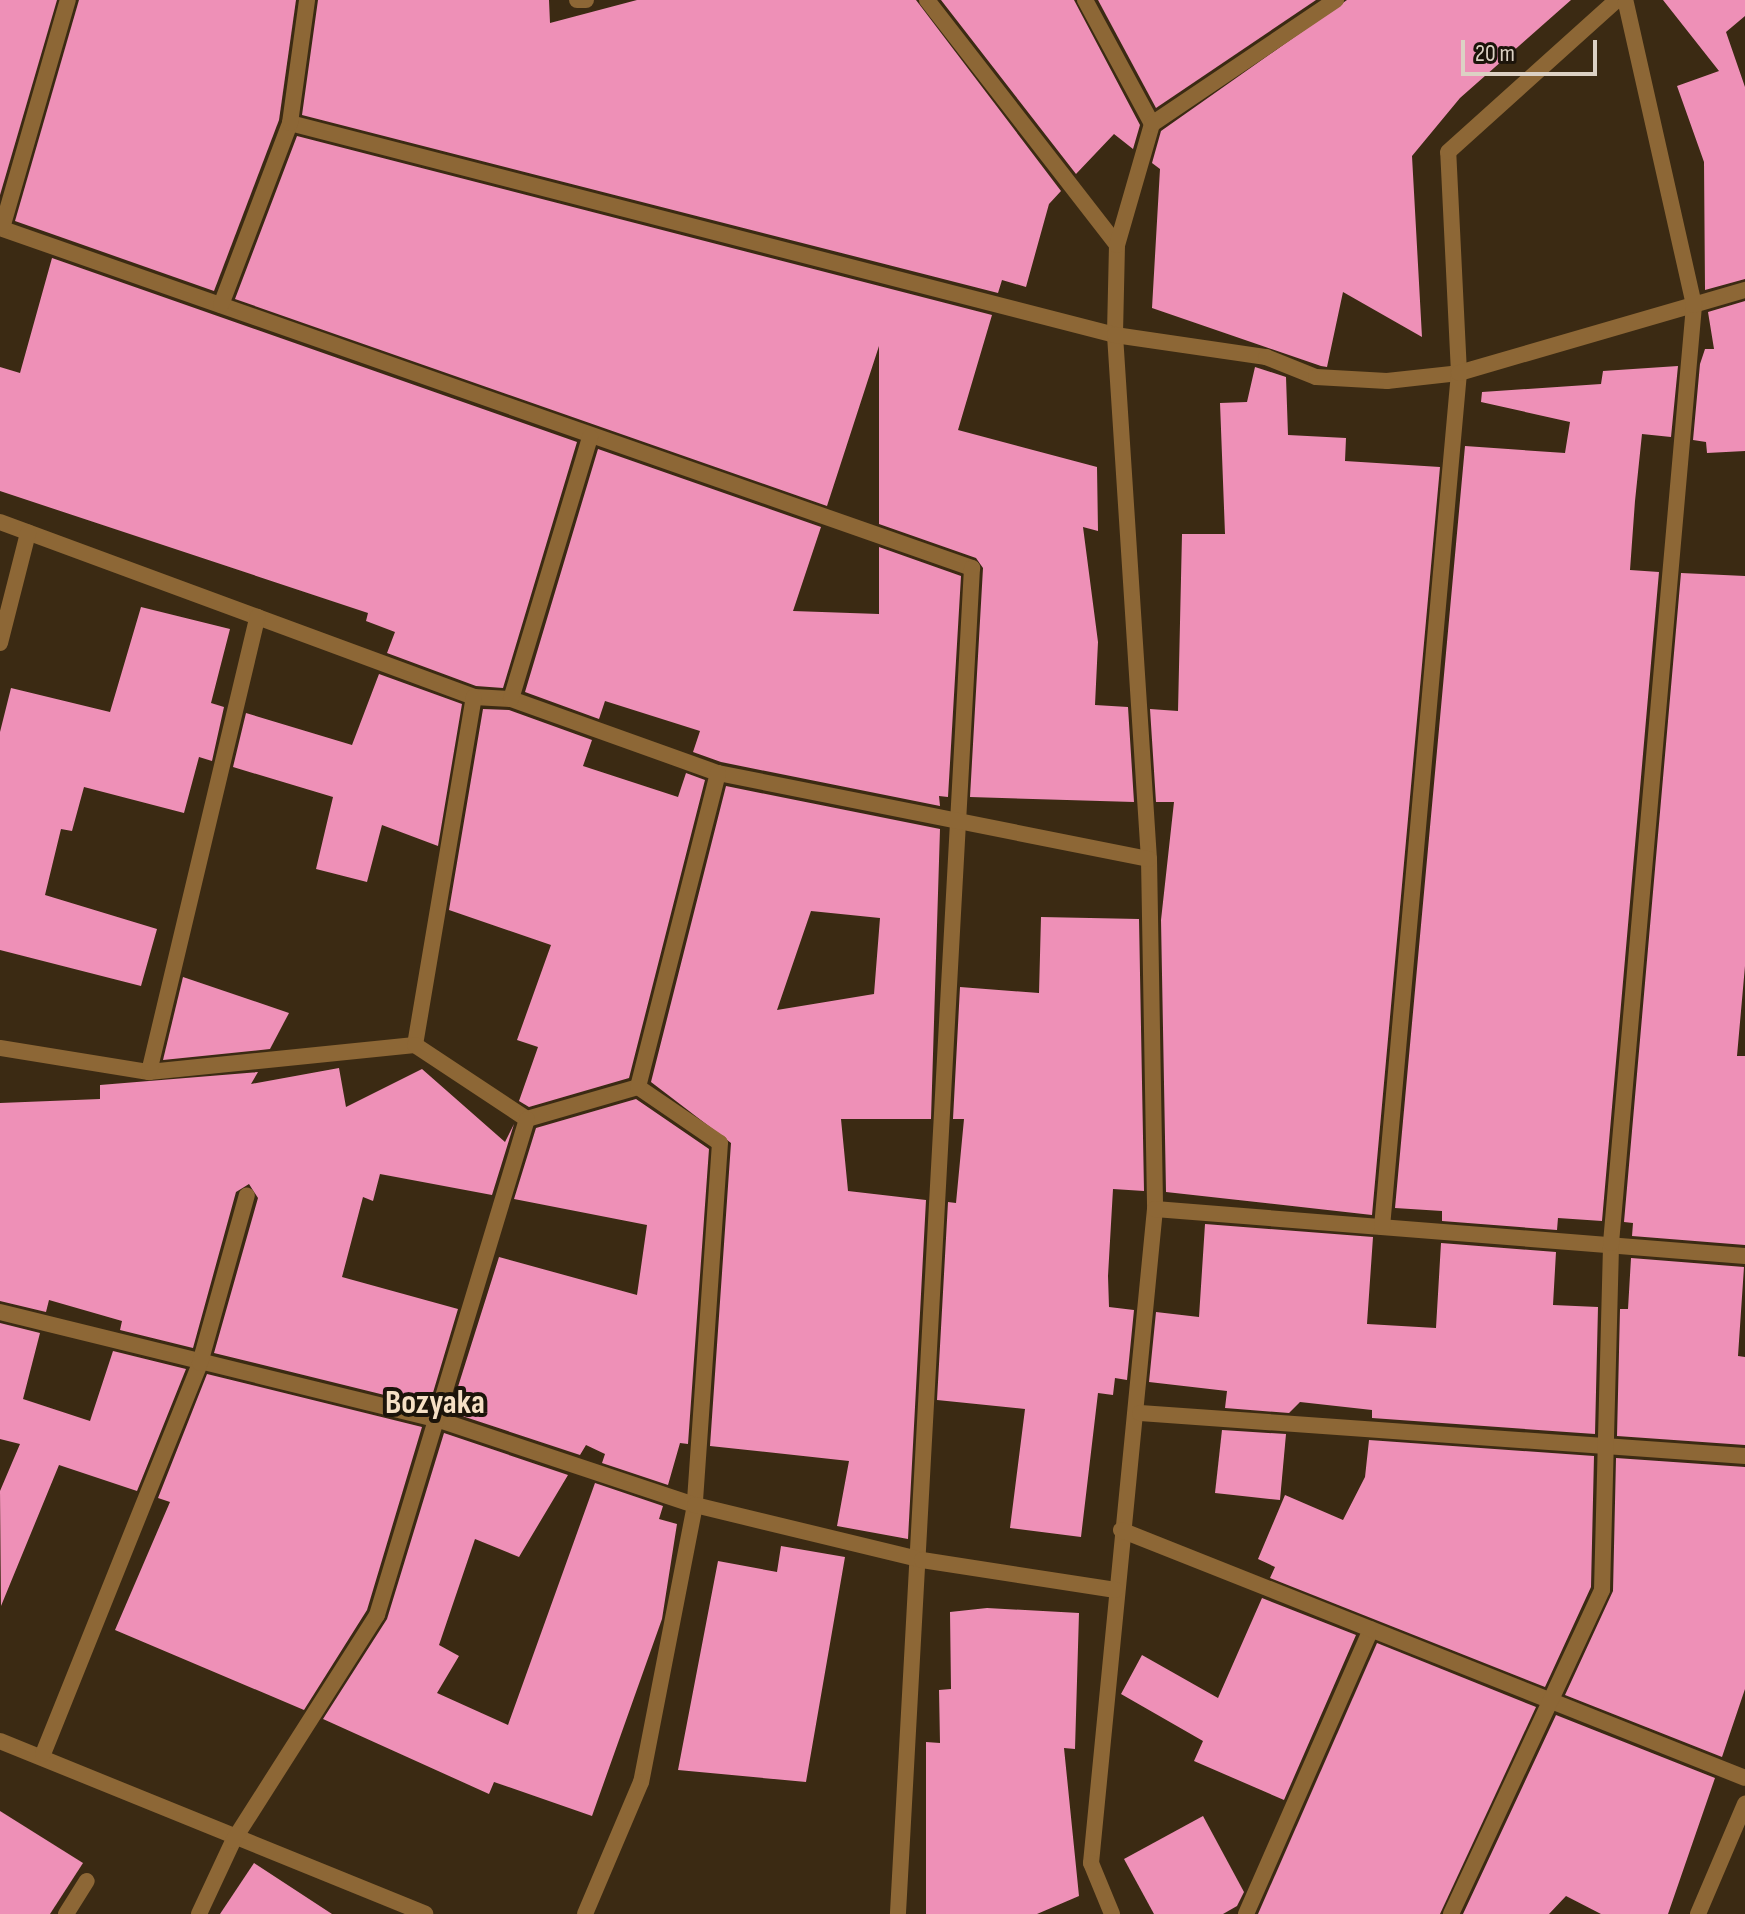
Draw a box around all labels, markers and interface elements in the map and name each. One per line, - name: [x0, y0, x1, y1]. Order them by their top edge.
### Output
- scale bar: [1465, 24, 1601, 74]
- text: 20 m: [1475, 39, 1515, 68]
- district label: Bozyaka: [385, 1383, 485, 1423]

